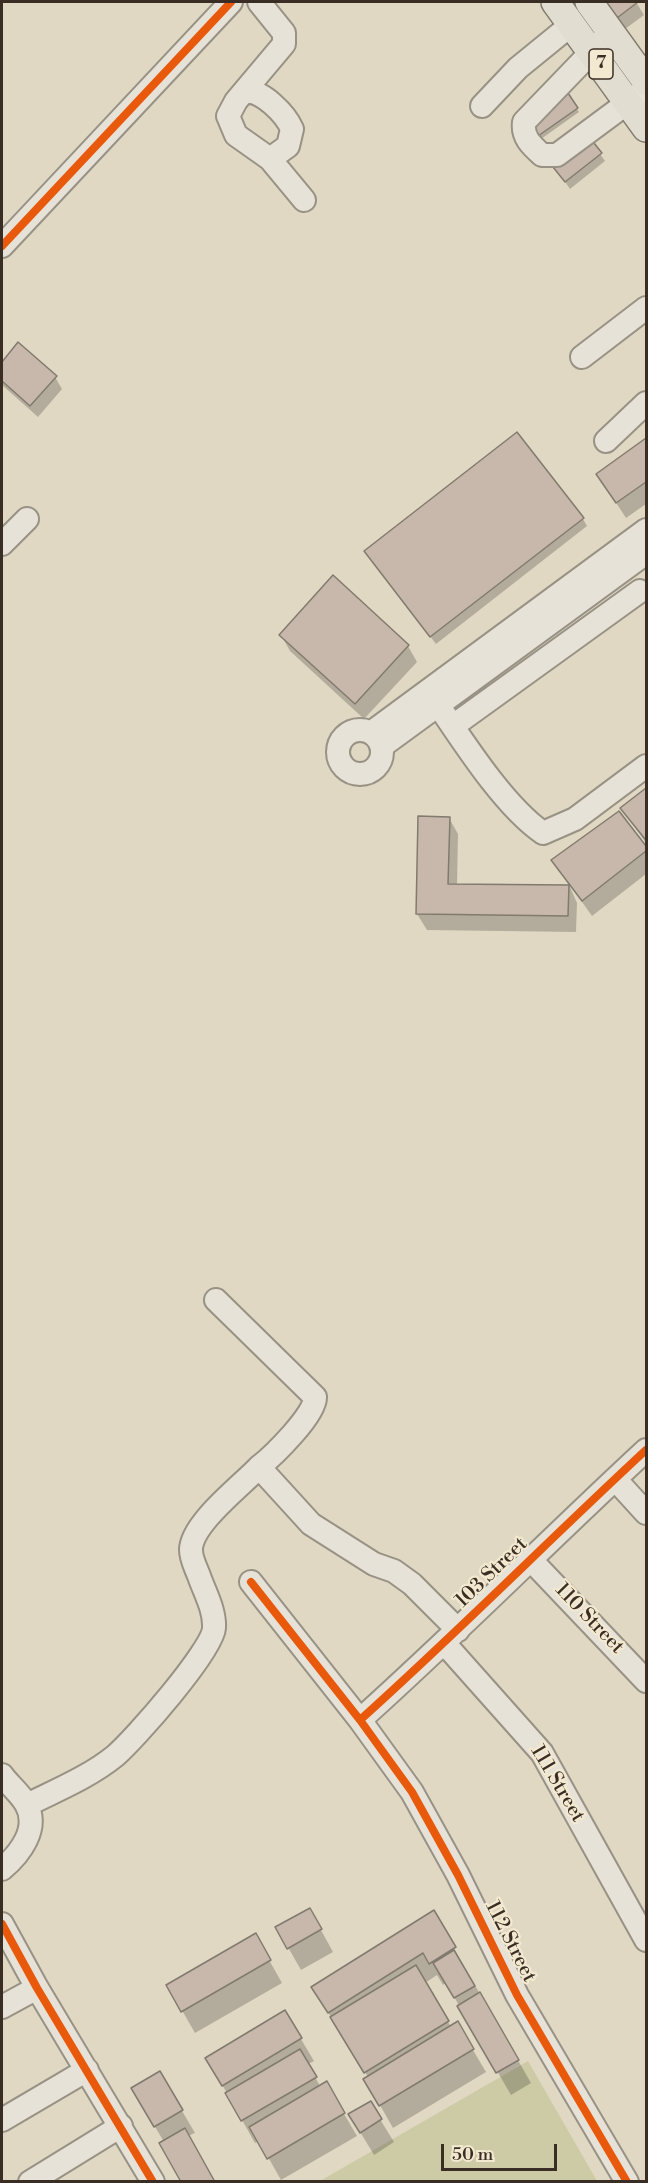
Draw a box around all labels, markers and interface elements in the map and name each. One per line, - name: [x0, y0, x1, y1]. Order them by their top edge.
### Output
- road number: 7: [589, 49, 613, 79]
- street label: 103 Street: [451, 1533, 533, 1613]
- street label: 110 Street: [549, 1579, 629, 1659]
- street label: 111 Street: [525, 1741, 589, 1827]
- street label: 112 Street: [479, 1897, 541, 1987]
- scale bar: [444, 2132, 560, 2170]
- text: 50 m: [452, 2143, 493, 2166]

